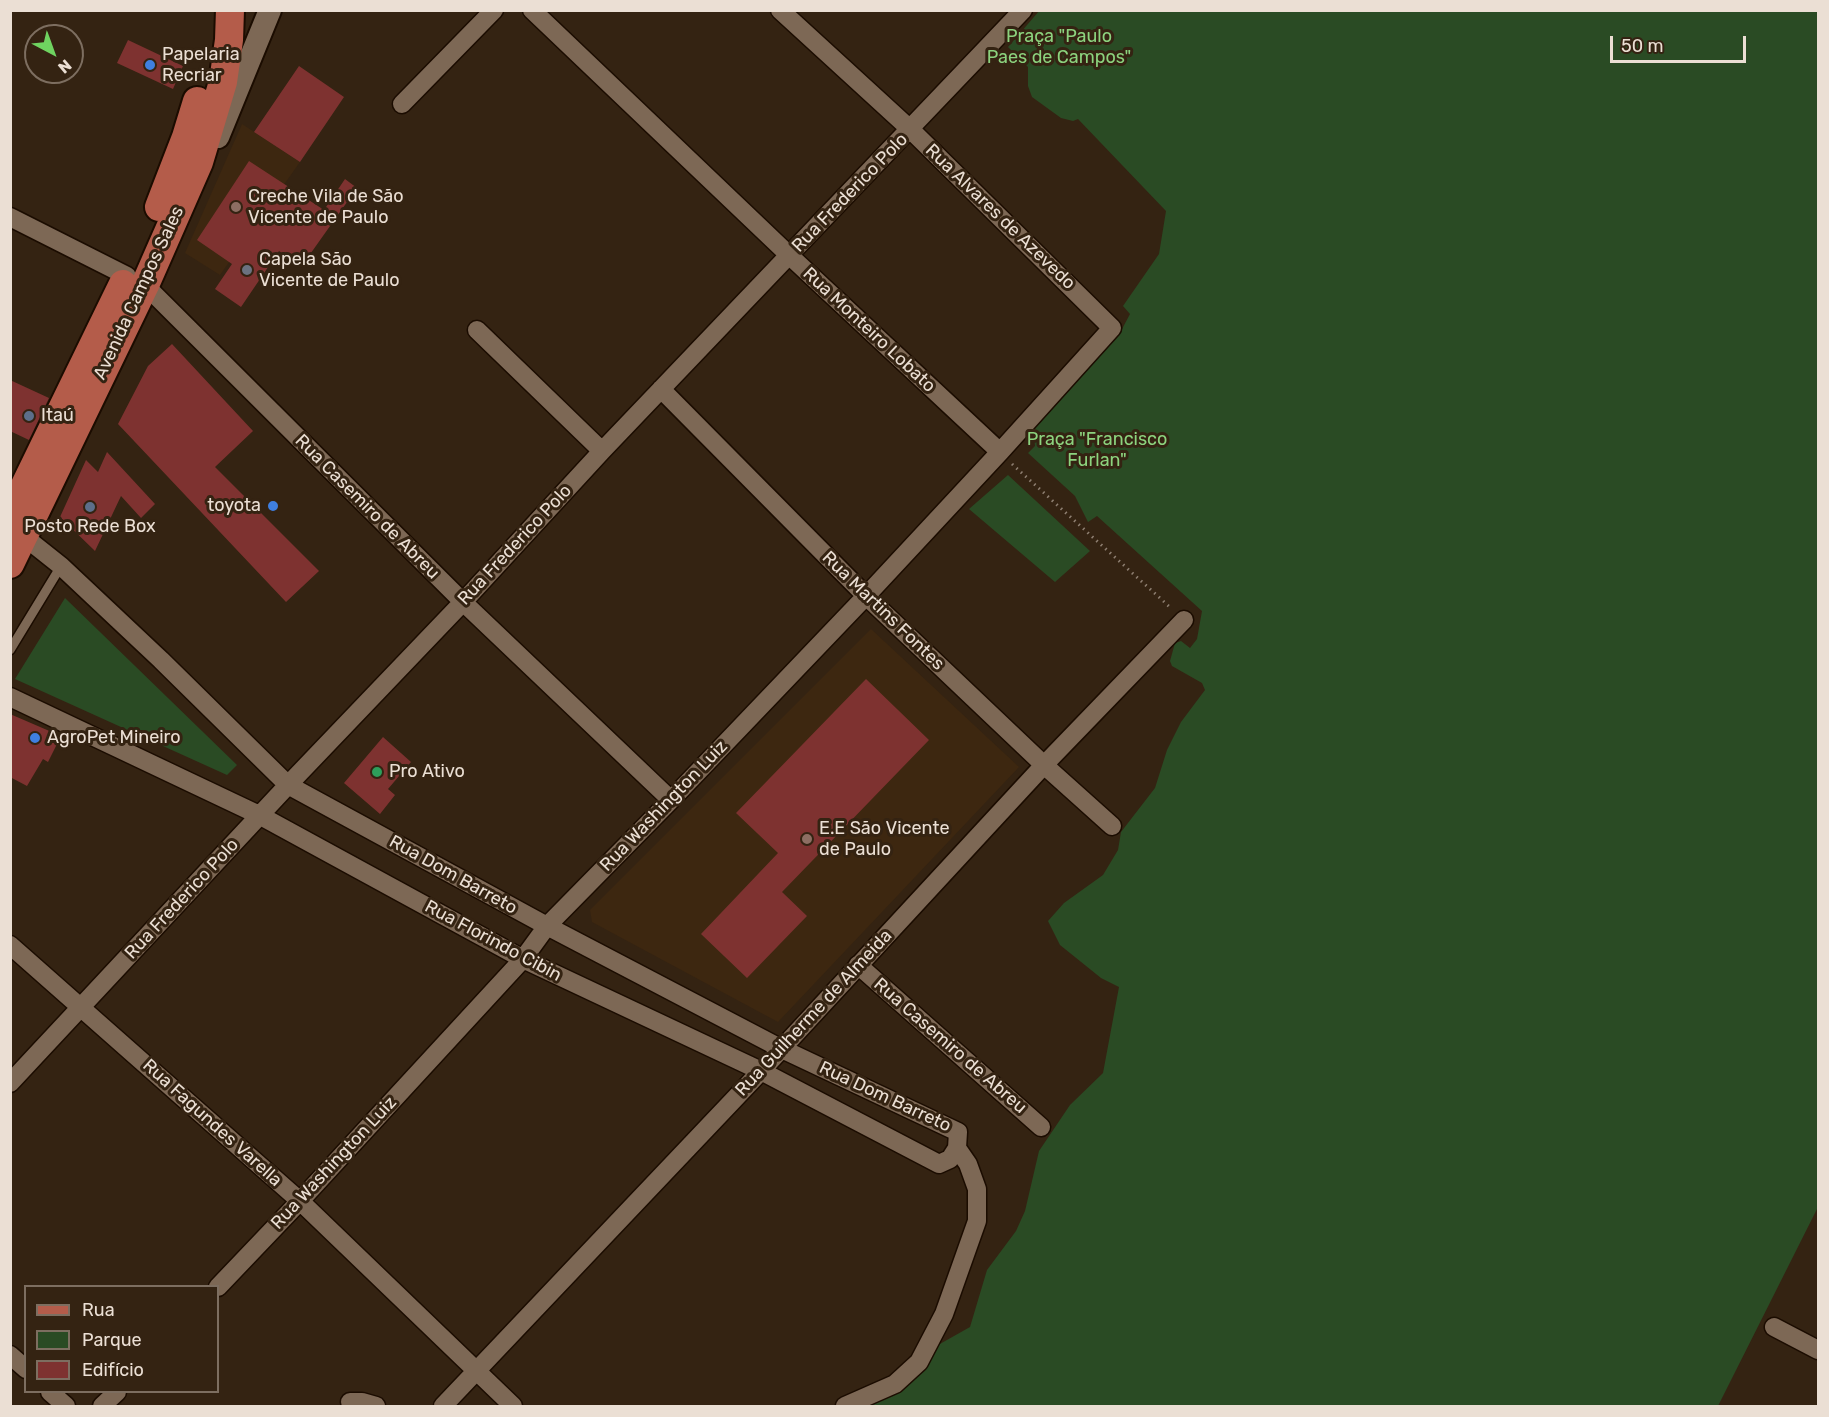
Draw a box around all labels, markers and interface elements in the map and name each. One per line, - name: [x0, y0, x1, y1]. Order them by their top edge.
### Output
- north arrow: [24, 24, 84, 84]
- scale bar: [1613, 24, 1750, 62]
- park label: Praça "Paulo Paes de Campos": [987, 26, 1131, 68]
- text: 50 m: [1621, 35, 1664, 57]
- place label: Papelaria Recriar: [162, 44, 240, 86]
- text: N: [54, 56, 75, 77]
- marker: Papelaria Recriar: [143, 58, 157, 72]
- street label: Rua Frederico Polo: [788, 129, 912, 257]
- street label: Rua Alvares de Azevedo: [921, 140, 1079, 294]
- place label: Creche Vila de São Vicente de Paulo: [248, 186, 404, 228]
- marker: Creche Vila de São Vicente de Paulo: [229, 200, 243, 214]
- street label: Avenida Campos Sales: [89, 203, 189, 383]
- place label: Capela São Vicente de Paulo: [259, 249, 399, 292]
- marker: Capela São Vicente de Paulo: [240, 263, 254, 277]
- street label: Rua Monteiro Lobato: [798, 263, 940, 397]
- place label: Itaú: [41, 405, 74, 427]
- marker: Itaú: [22, 409, 36, 423]
- park label: Praça "Francisco Furlan": [1027, 429, 1167, 472]
- street label: Rua Casemiro de Abreu: [290, 430, 444, 584]
- street label: Rua Frederico Polo: [454, 480, 576, 610]
- place label: toyota: [207, 495, 261, 517]
- marker: toyota: [266, 499, 280, 513]
- marker: Posto Rede Box: [83, 500, 97, 514]
- place label: Posto Rede Box: [24, 516, 156, 538]
- street label: Rua Martins Fontes: [817, 547, 949, 675]
- place label: AgroPet Mineiro: [47, 727, 181, 749]
- marker: AgroPet Mineiro: [28, 731, 42, 745]
- street label: Rua Washington Luiz: [596, 736, 732, 876]
- place label: Pro Ativo: [389, 761, 465, 783]
- marker: Pro Ativo: [370, 765, 384, 779]
- place label: E.E São Vicente de Paulo: [819, 818, 950, 860]
- street label: Rua Dom Barreto: [385, 831, 521, 919]
- marker: E.E São Vicente de Paulo: [800, 832, 814, 846]
- street label: Rua Frederico Polo: [121, 834, 243, 964]
- street label: Rua Florindo Cibin: [421, 896, 565, 986]
- street label: Rua Guilherme de Almeida: [731, 925, 897, 1101]
- street label: Rua Casemiro de Abreu: [869, 974, 1031, 1118]
- street label: Rua Fagundes Varella: [138, 1055, 286, 1191]
- street label: Rua Dom Barreto: [816, 1057, 954, 1137]
- street label: Rua Washington Luiz: [267, 1092, 401, 1234]
- legend: [24, 1285, 219, 1393]
- text: Rua: [82, 1299, 115, 1321]
- text: Parque: [82, 1329, 142, 1351]
- text: Edifício: [82, 1359, 144, 1381]

